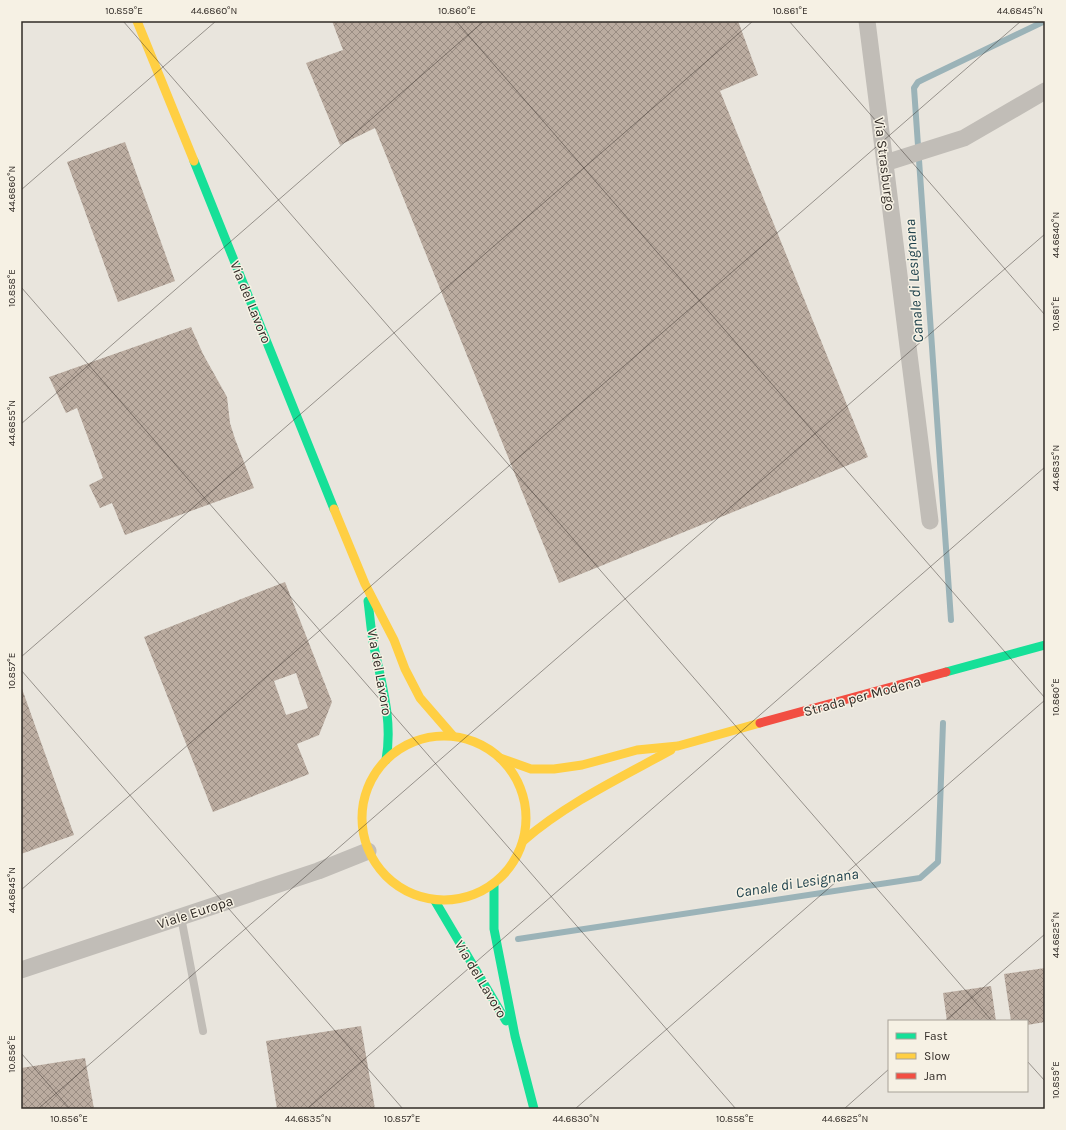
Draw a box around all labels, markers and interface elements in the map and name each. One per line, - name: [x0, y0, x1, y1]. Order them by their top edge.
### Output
- text: 10.859°E: [105, 5, 143, 17]
- text: 44.6860°N: [191, 5, 237, 17]
- text: 10.860°E: [438, 5, 476, 17]
- text: 10.861°E: [772, 5, 808, 17]
- text: 44.6845°N: [997, 5, 1043, 17]
- street label: Via Strasburgo: [870, 116, 899, 212]
- text: 44.6860°N: [6, 166, 18, 212]
- text: 44.6840°N: [1050, 212, 1062, 258]
- water label: Canale di Lesignana: [901, 218, 927, 344]
- street label: Via del Lavoro: [226, 258, 275, 346]
- text: 10.858°E: [6, 269, 18, 307]
- text: 10.861°E: [1050, 296, 1062, 332]
- text: 44.6855°N: [6, 400, 18, 446]
- text: 44.6835°N: [1050, 445, 1062, 491]
- street label: Via del Lavoro: [364, 628, 395, 717]
- text: 10.857°E: [6, 653, 18, 689]
- street label: Strada per Modena: [802, 673, 923, 720]
- text: 10.860°E: [1050, 678, 1062, 716]
- water label: Canale di Lesignana: [734, 864, 860, 902]
- text: 44.6845°N: [6, 867, 18, 913]
- street label: Viale Europa: [155, 892, 235, 933]
- text: 44.6825°N: [1050, 912, 1062, 958]
- street label: Via del Lavoro: [451, 937, 510, 1021]
- legend: [888, 1020, 1028, 1092]
- text: Fast: [924, 1029, 948, 1043]
- text: 10.856°E: [6, 1035, 18, 1073]
- text: Slow: [924, 1049, 950, 1063]
- text: 10.859°E: [1050, 1061, 1062, 1099]
- text: Jam: [924, 1069, 947, 1083]
- text: 10.856°E: [50, 1113, 88, 1125]
- text: 44.6835°N: [285, 1113, 331, 1125]
- text: 10.857°E: [384, 1113, 420, 1125]
- text: 44.6830°N: [553, 1113, 599, 1125]
- text: 10.858°E: [716, 1113, 754, 1125]
- text: 44.6825°N: [822, 1113, 868, 1125]

